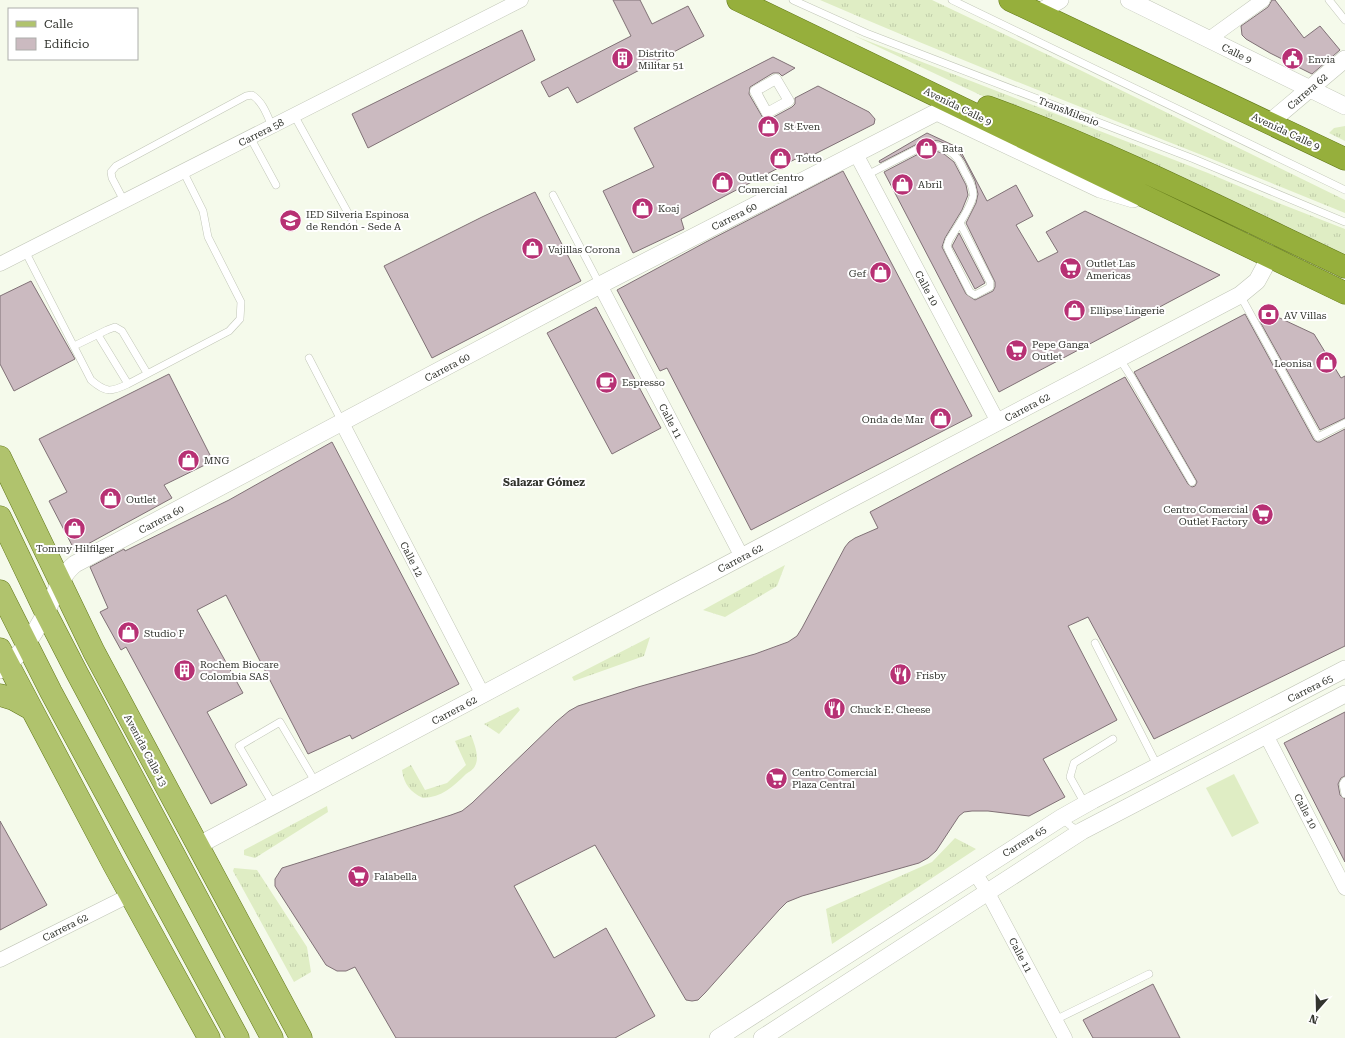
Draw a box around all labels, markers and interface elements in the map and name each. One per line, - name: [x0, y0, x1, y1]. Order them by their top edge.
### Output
- legend: [8, 8, 138, 60]
- text: Calle: [44, 17, 74, 31]
- text: Edificio: [44, 37, 89, 51]
- street label: Calle 9: [1220, 41, 1254, 66]
- building icon: Distrito Militar 51: [610, 46, 636, 72]
- public building icon: Envia: [1279, 46, 1305, 72]
- place label: Distrito Militar 51: [638, 48, 684, 71]
- place label: Envia: [1308, 54, 1336, 65]
- street label: Carrera 62: [1285, 71, 1330, 112]
- street label: Avenida Calle 9: [922, 85, 994, 128]
- street label: TransMilenio: [1037, 95, 1101, 128]
- street label: Avenida Calle 9: [1250, 111, 1322, 152]
- shop icon: St Even: [755, 113, 781, 139]
- street label: Carrera 58: [237, 116, 286, 149]
- place label: St Even: [784, 121, 821, 132]
- shop icon: Bata: [913, 135, 939, 161]
- place label: Bata: [942, 143, 964, 154]
- shop icon: Totto: [768, 145, 794, 171]
- place label: Totto: [796, 153, 822, 164]
- shop icon: Outlet Centro Comercial: [710, 170, 736, 196]
- shop icon: Abril: [890, 171, 916, 197]
- place label: Outlet Centro Comercial: [738, 172, 804, 195]
- place label: Abril: [918, 179, 942, 190]
- shop icon: Koaj: [630, 195, 656, 221]
- street label: Carrera 60: [710, 200, 759, 233]
- place label: Koaj: [658, 203, 680, 214]
- school or university icon: IED Silveria Espinosa de Rendón - Sede A: [278, 207, 304, 233]
- place label: IED Silveria Espinosa de Rendón - Sede A: [306, 209, 409, 232]
- shop icon: Vajillas Corona: [519, 236, 545, 262]
- place label: Vajillas Corona: [548, 244, 621, 255]
- supermarket icon: Outlet Las Americas: [1058, 256, 1084, 282]
- place label: Outlet Las Americas: [1086, 258, 1135, 281]
- shop icon: Gef: [868, 260, 894, 286]
- place label: Gef: [849, 268, 867, 279]
- street label: Calle 10: [913, 269, 941, 308]
- shop icon: Ellipse Lingerie: [1061, 297, 1087, 323]
- bank icon: AV Villas: [1256, 302, 1282, 328]
- place label: Ellipse Lingerie: [1090, 305, 1165, 316]
- place label: AV Villas: [1284, 310, 1327, 321]
- supermarket icon: Pepe Ganga Outlet: [1003, 337, 1029, 363]
- place label: Pepe Ganga Outlet: [1032, 339, 1090, 362]
- shop icon: Leonisa: [1314, 350, 1340, 376]
- street label: Carrera 60: [423, 351, 472, 384]
- place label: Leonisa: [1274, 358, 1313, 369]
- cafe icon: Espresso: [594, 369, 620, 395]
- place label: Espresso: [622, 377, 665, 388]
- street label: Carrera 62: [1003, 391, 1052, 424]
- street label: Calle 11: [657, 402, 685, 441]
- shop icon: Onda de Mar: [927, 406, 953, 432]
- place label: Onda de Mar: [862, 414, 924, 425]
- shop icon: MNG: [176, 447, 202, 473]
- place label: MNG: [204, 455, 230, 466]
- district label: Salazar Gómez: [503, 476, 585, 489]
- shop icon: Outlet: [98, 486, 124, 512]
- place label: Outlet: [126, 494, 156, 505]
- supermarket icon: Centro Comercial Outlet Factory: [1250, 502, 1276, 528]
- street label: Carrera 60: [137, 503, 186, 536]
- place label: Centro Comercial Outlet Factory: [1163, 504, 1248, 527]
- shop icon: Tommy Hilfilger: [62, 515, 88, 541]
- street label: Calle 12: [398, 540, 425, 579]
- street label: Carrera 62: [716, 542, 765, 575]
- place label: Tommy Hilfilger: [36, 543, 114, 554]
- shop icon: Studio F: [115, 620, 141, 646]
- place label: Studio F: [144, 628, 184, 639]
- building icon: Rochem Biocare Colombia SAS: [171, 657, 197, 683]
- place label: Rochem Biocare Colombia SAS: [200, 659, 279, 682]
- restaurant icon: Frisby: [888, 662, 914, 688]
- place label: Frisby: [916, 670, 946, 681]
- street label: Carrera 65: [1286, 672, 1335, 705]
- street label: Carrera 62: [430, 694, 479, 727]
- restaurant icon: Chuck E. Cheese: [822, 696, 848, 722]
- place label: Chuck E. Cheese: [850, 704, 931, 715]
- street label: Avenida Calle 13: [122, 712, 169, 788]
- supermarket icon: Centro Comercial Plaza Central: [763, 765, 789, 791]
- place label: Centro Comercial Plaza Central: [792, 767, 877, 790]
- street label: Calle 10: [1292, 792, 1319, 831]
- street label: Carrera 65: [1000, 823, 1048, 859]
- supermarket icon: Falabella: [346, 863, 372, 889]
- place label: Falabella: [374, 871, 417, 882]
- street label: Carrera 62: [41, 911, 90, 944]
- street label: Calle 11: [1007, 936, 1035, 975]
- north arrow: [1297, 990, 1337, 1030]
- text: N: [1307, 1011, 1320, 1026]

